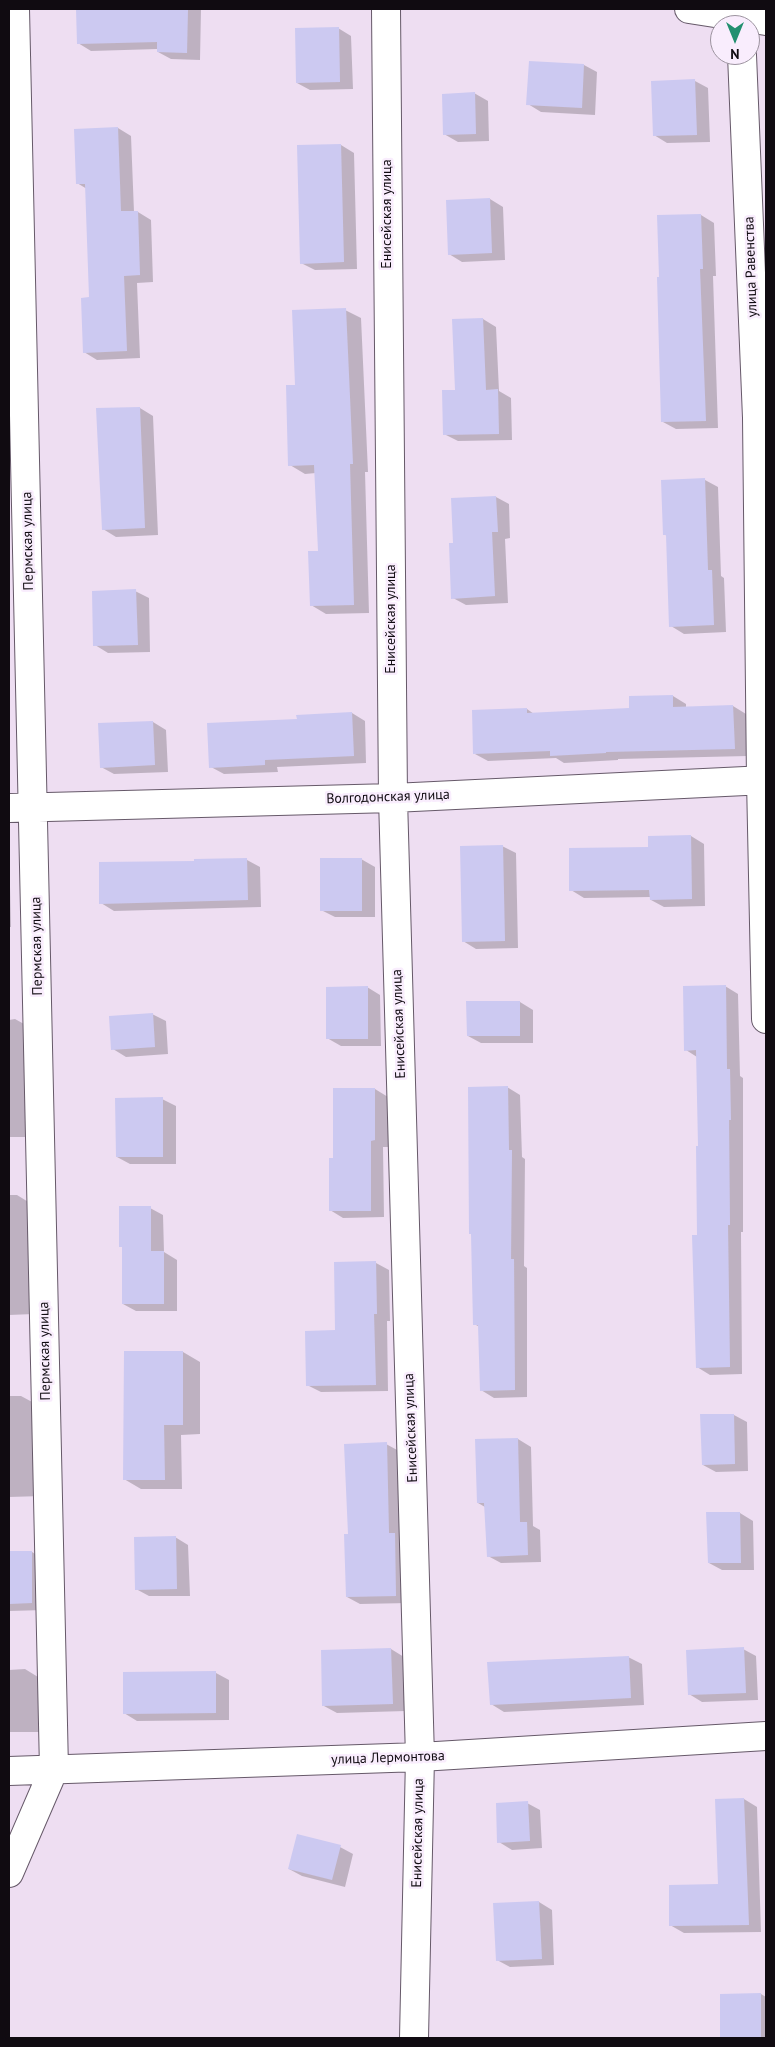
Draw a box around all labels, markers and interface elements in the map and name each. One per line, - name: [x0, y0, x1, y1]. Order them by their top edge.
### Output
- north arrow: [710, 15, 760, 65]
- text: N: [730, 45, 740, 63]
- street label: Енисейская улица: [379, 159, 395, 269]
- street label: улица Равенства: [741, 216, 761, 318]
- street label: Пермская улица: [19, 491, 37, 591]
- street label: Енисейская улица: [383, 564, 399, 674]
- street label: Волгодонская улица: [326, 786, 450, 808]
- street label: Пермская улица: [28, 896, 46, 996]
- street label: Енисейская улица: [389, 969, 409, 1079]
- street label: Пермская улица: [36, 1301, 54, 1401]
- street label: Енисейская улица: [401, 1373, 421, 1483]
- street label: улица Лермонтова: [331, 1748, 445, 1768]
- street label: Енисейская улица: [409, 1778, 427, 1888]

